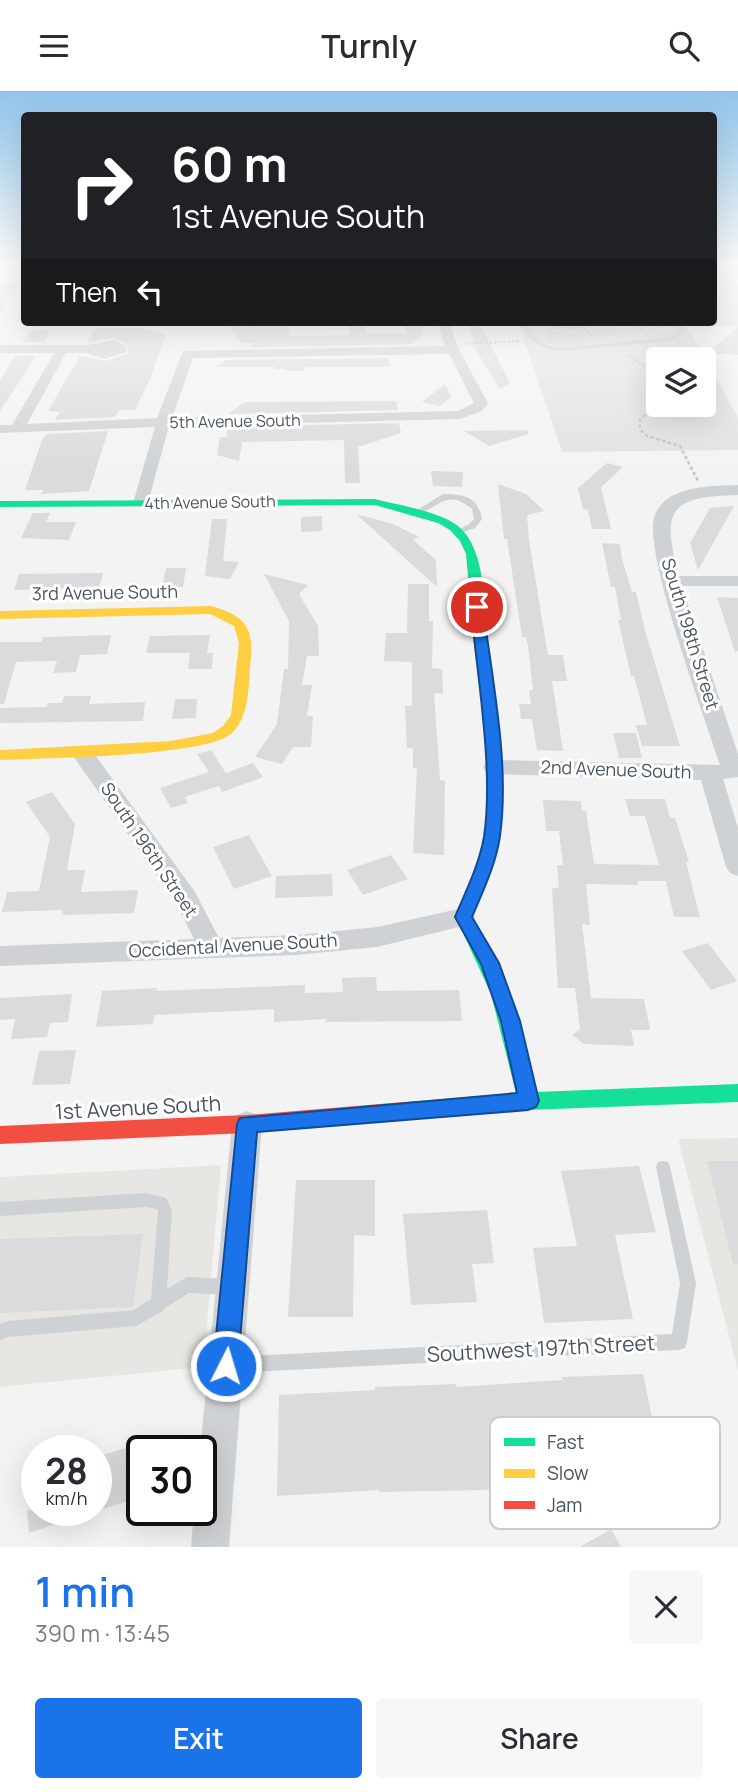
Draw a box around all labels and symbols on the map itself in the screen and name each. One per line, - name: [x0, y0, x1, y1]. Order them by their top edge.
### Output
- street label: 5th Avenue South: [169, 409, 301, 433]
- street label: 4th Avenue South: [144, 490, 276, 514]
- street label: South 198th Street: [657, 555, 725, 712]
- pin: [447, 577, 507, 637]
- street label: 3rd Avenue South: [32, 579, 178, 605]
- street label: 2nd Avenue South: [540, 754, 692, 784]
- street label: South 196th Street: [96, 777, 204, 922]
- street label: Occidental Avenue South: [128, 928, 338, 962]
- street label: 1st Avenue South: [54, 1089, 222, 1125]
- street label: Southwest 197th Street: [426, 1328, 656, 1368]
- position arrow: [189, 1329, 263, 1403]
- legend: [490, 1417, 720, 1529]
- text: Fast: [547, 1429, 584, 1455]
- speed limit sign: 30: [126, 1435, 217, 1526]
- text: Slow: [547, 1460, 589, 1486]
- text: Jam: [547, 1492, 582, 1518]

